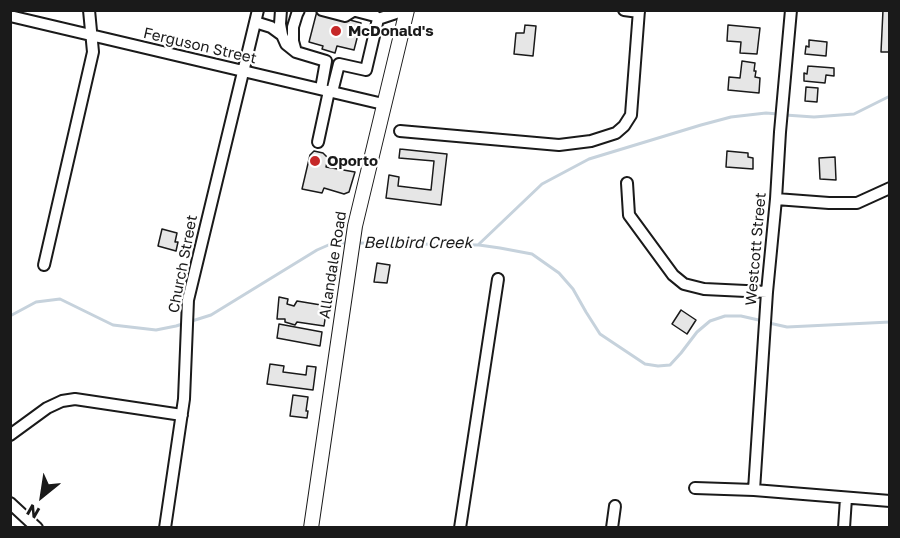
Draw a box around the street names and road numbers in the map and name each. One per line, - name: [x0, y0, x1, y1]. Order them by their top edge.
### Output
- street label: Ferguson Street: [142, 24, 258, 68]
- street label: Westcott Street: [742, 192, 770, 306]
- street label: Allandale Road: [316, 210, 350, 320]
- street label: Church Street: [165, 213, 201, 315]

